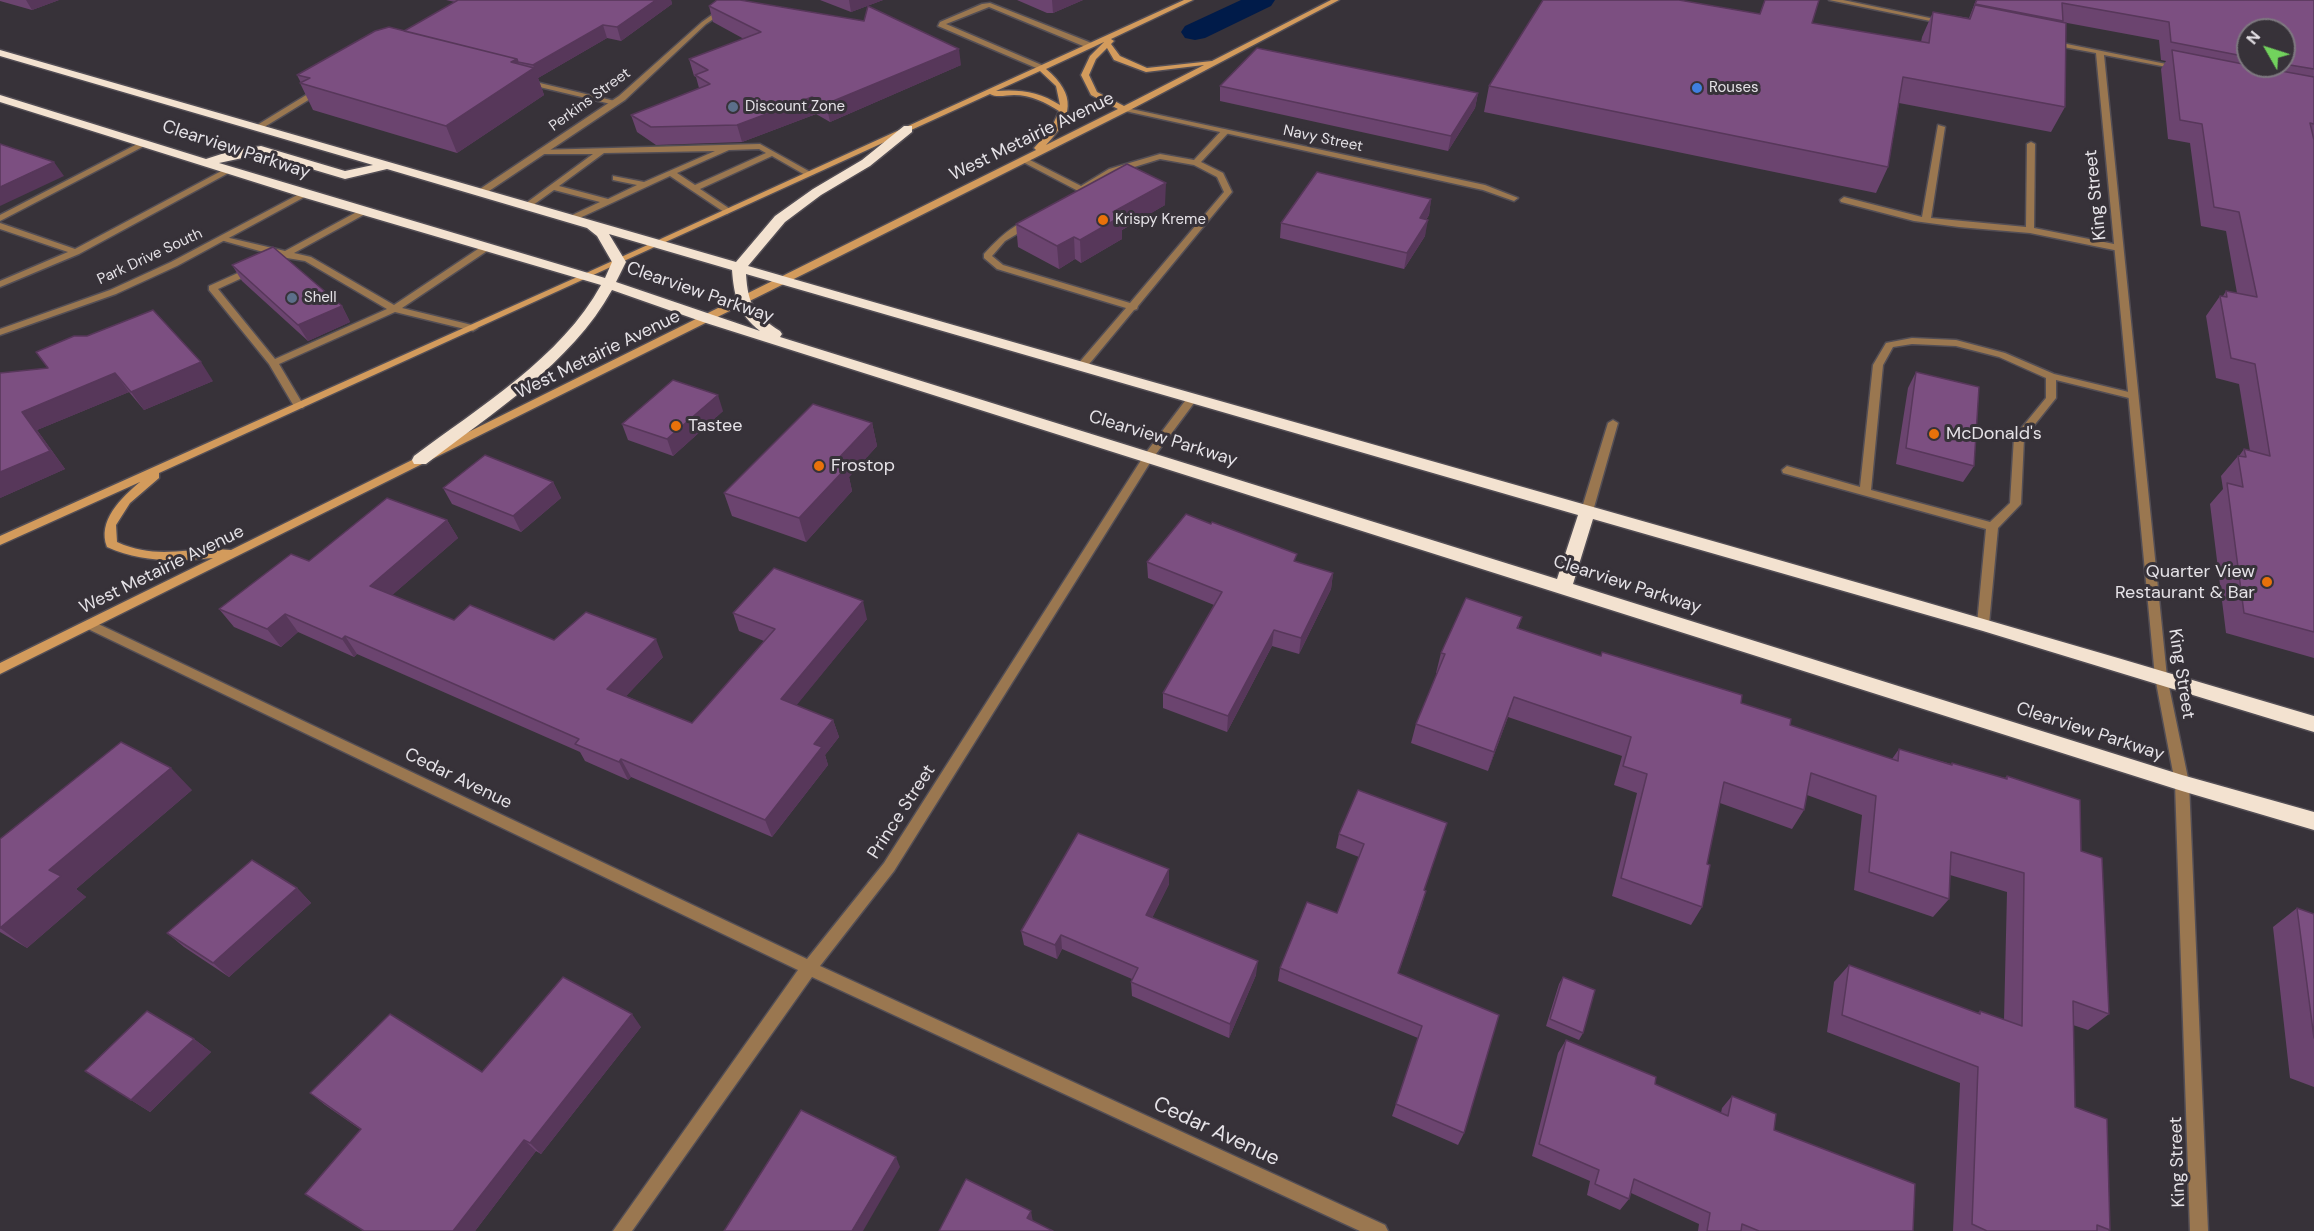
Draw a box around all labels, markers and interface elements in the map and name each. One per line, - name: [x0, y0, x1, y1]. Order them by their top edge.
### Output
- north arrow: [2236, 18, 2296, 78]
- text: N: [2241, 26, 2265, 49]
- street label: Perkins Street: [546, 64, 634, 136]
- place label: Rouses: [1709, 79, 1759, 97]
- marker: Rouses: [1690, 81, 1704, 95]
- street label: West Metairie Avenue: [946, 88, 1118, 186]
- place label: Discount Zone: [745, 98, 845, 116]
- marker: Discount Zone: [726, 100, 740, 114]
- street label: Clearview Parkway: [159, 116, 313, 184]
- street label: Navy Street: [1282, 122, 1364, 156]
- street label: King Street: [2081, 149, 2111, 241]
- place label: Krispy Kreme: [1115, 211, 1206, 229]
- marker: Krispy Kreme: [1096, 213, 1110, 227]
- street label: Park Drive South: [95, 225, 205, 289]
- street label: Clearview Parkway: [624, 258, 776, 328]
- place label: Shell: [304, 289, 337, 307]
- marker: Shell: [285, 291, 299, 305]
- street label: West Metairie Avenue: [512, 306, 684, 404]
- street label: Clearview Parkway: [1086, 406, 1240, 472]
- place label: Tastee: [688, 415, 742, 437]
- marker: Tastee: [669, 419, 683, 433]
- place label: McDonald's: [1946, 423, 2042, 445]
- marker: McDonald's: [1927, 427, 1941, 441]
- place label: Frostop: [831, 455, 895, 477]
- marker: Frostop: [812, 459, 826, 473]
- street label: West Metairie Avenue: [76, 521, 248, 619]
- street label: Clearview Parkway: [1550, 551, 1704, 619]
- place label: Quarter View Restaurant & Bar: [2115, 561, 2255, 604]
- marker: Quarter View Restaurant & Bar: [2260, 575, 2274, 589]
- street label: King Street: [2163, 627, 2199, 721]
- street label: Clearview Parkway: [2013, 698, 2167, 766]
- street label: Cedar Avenue: [401, 744, 515, 814]
- street label: Prince Street: [864, 761, 940, 863]
- street label: Cedar Avenue: [1149, 1092, 1283, 1172]
- street label: King Street: [2166, 1116, 2190, 1208]

